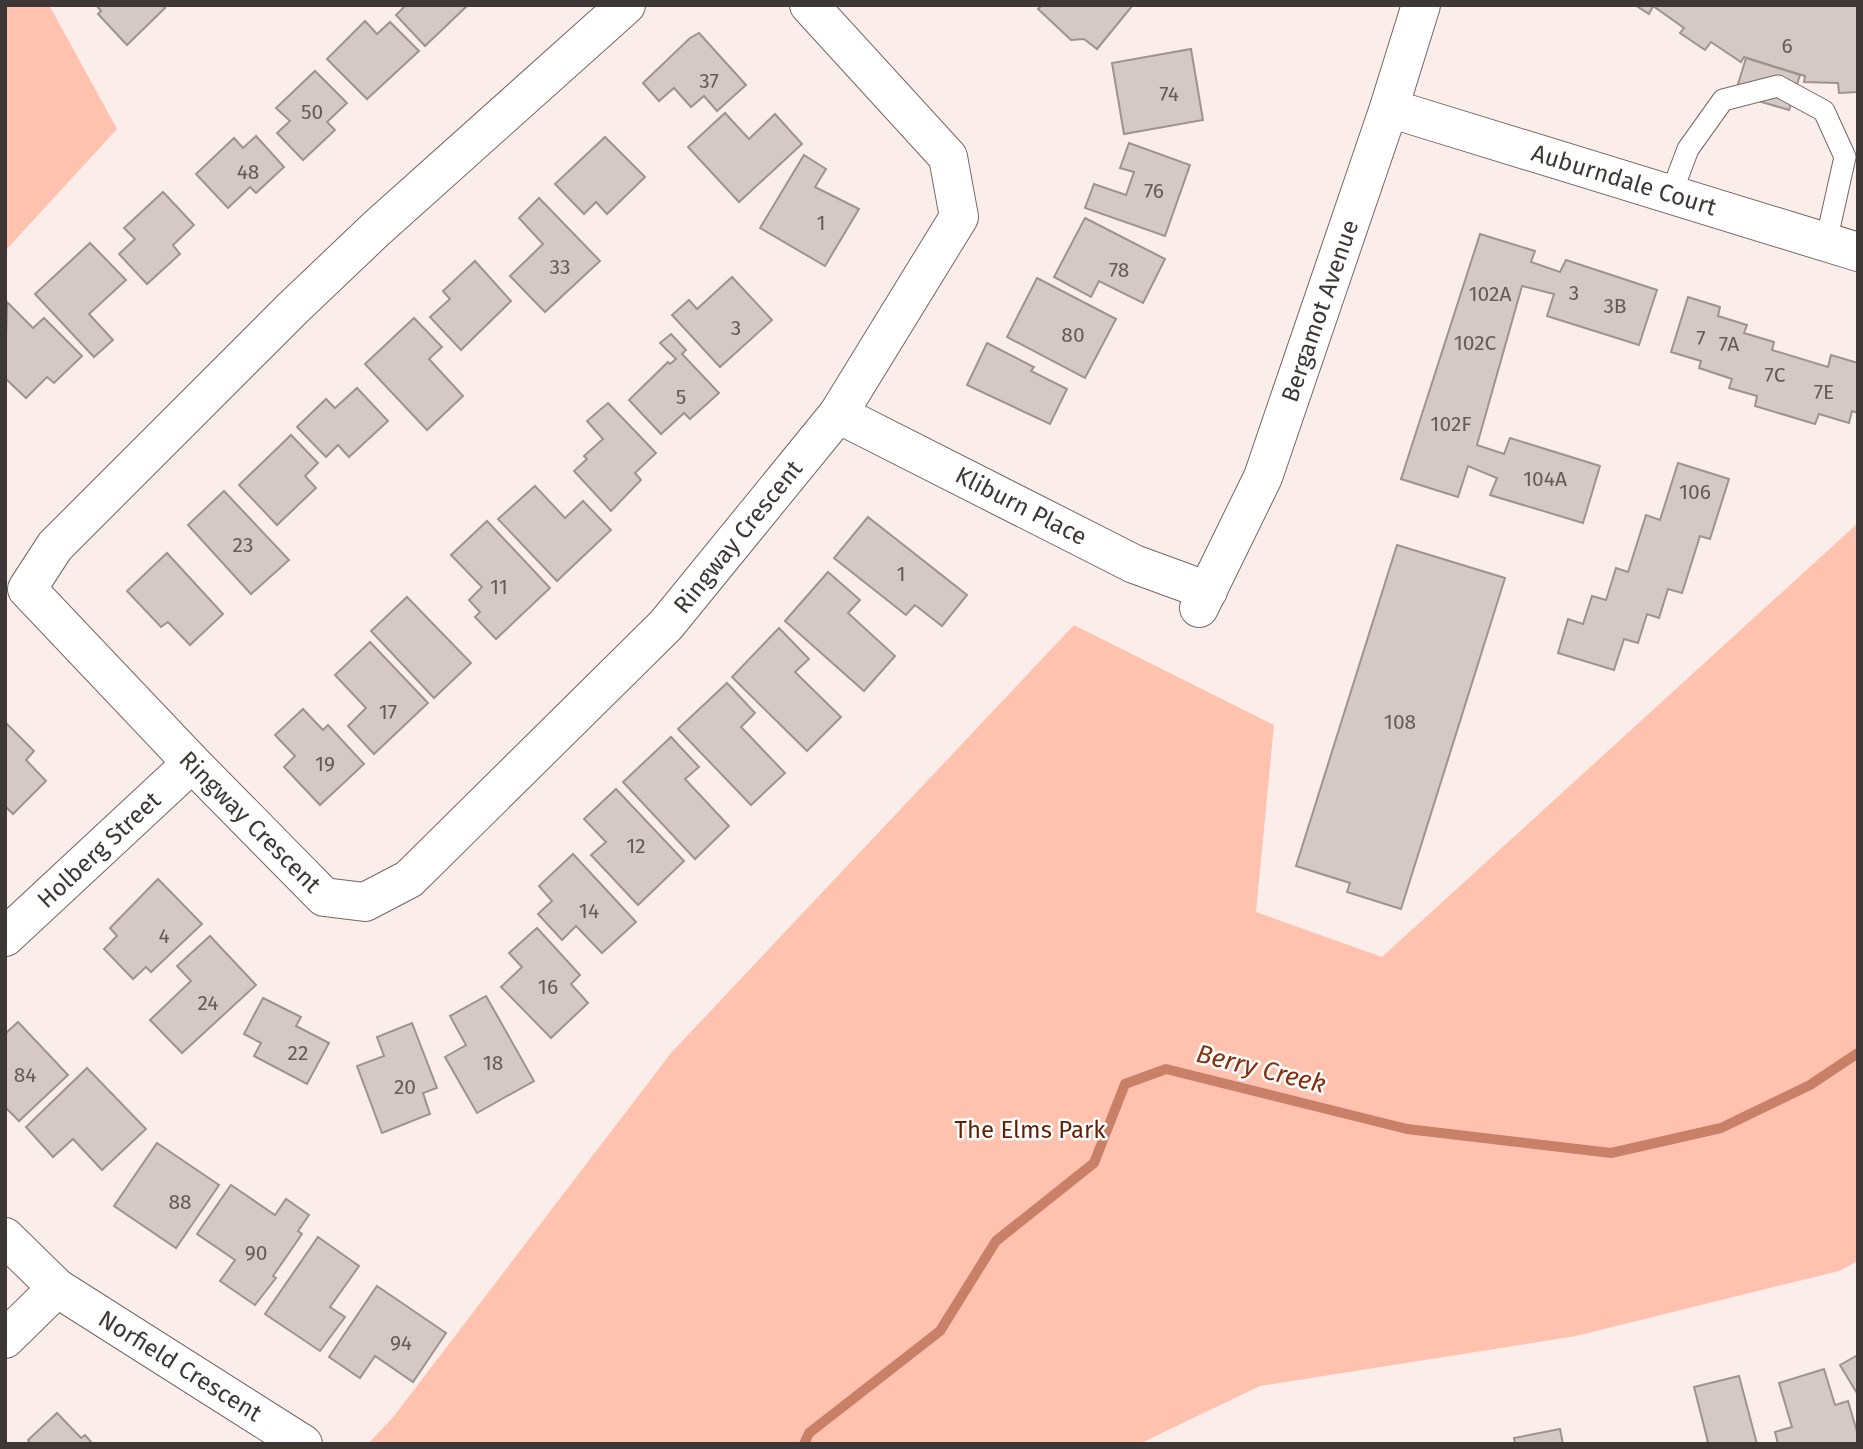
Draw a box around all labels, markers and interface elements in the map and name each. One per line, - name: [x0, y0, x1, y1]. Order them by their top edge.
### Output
- house number: 6: [1781, 33, 1793, 59]
- house number: 37: [699, 68, 719, 94]
- house number: 74: [1159, 81, 1179, 107]
- house number: 50: [301, 99, 323, 125]
- street label: Auburndale Court: [1528, 139, 1720, 222]
- house number: 48: [237, 159, 259, 185]
- house number: 76: [1144, 178, 1164, 204]
- house number: 1: [816, 210, 826, 236]
- street label: Bergamot Avenue: [1276, 216, 1364, 406]
- house number: 33: [550, 254, 570, 280]
- house number: 78: [1109, 257, 1129, 283]
- house number: 3: [1569, 280, 1579, 306]
- house number: 102A: [1469, 281, 1512, 307]
- house number: 3B: [1603, 293, 1627, 319]
- house number: 3: [731, 315, 741, 341]
- house number: 80: [1061, 322, 1085, 348]
- house number: 7: [1696, 325, 1706, 351]
- house number: 102C: [1454, 330, 1496, 356]
- house number: 7A: [1719, 331, 1739, 357]
- house number: 7C: [1765, 362, 1786, 388]
- house number: 7E: [1814, 379, 1834, 405]
- house number: 5: [676, 384, 686, 410]
- house number: 102F: [1430, 411, 1472, 437]
- street label: Ringway Crescent: [668, 455, 808, 619]
- street label: Kliburn Place: [951, 461, 1091, 551]
- house number: 104A: [1523, 466, 1567, 492]
- house number: 106: [1679, 479, 1711, 505]
- house number: 23: [233, 532, 253, 558]
- house number: 1: [896, 561, 906, 587]
- house number: 11: [490, 574, 508, 600]
- house number: 17: [379, 699, 397, 725]
- house number: 108: [1384, 709, 1416, 735]
- street label: Ringway Crescent: [174, 746, 327, 899]
- house number: 19: [315, 751, 335, 777]
- street label: Holberg Street: [32, 786, 166, 914]
- house number: 12: [626, 833, 646, 859]
- house number: 14: [579, 898, 599, 924]
- house number: 4: [158, 923, 170, 949]
- house number: 16: [538, 974, 558, 1000]
- house number: 24: [198, 990, 219, 1016]
- water label: Berry Creek: [1193, 1038, 1329, 1100]
- house number: 22: [288, 1040, 308, 1066]
- house number: 18: [483, 1050, 503, 1076]
- house number: 84: [14, 1062, 36, 1088]
- house number: 20: [394, 1074, 416, 1100]
- park label: The Elms Park: [955, 1116, 1106, 1144]
- house number: 88: [168, 1189, 192, 1215]
- house number: 90: [245, 1240, 267, 1266]
- street label: Norfield Crescent: [93, 1305, 267, 1428]
- house number: 94: [390, 1330, 412, 1356]

